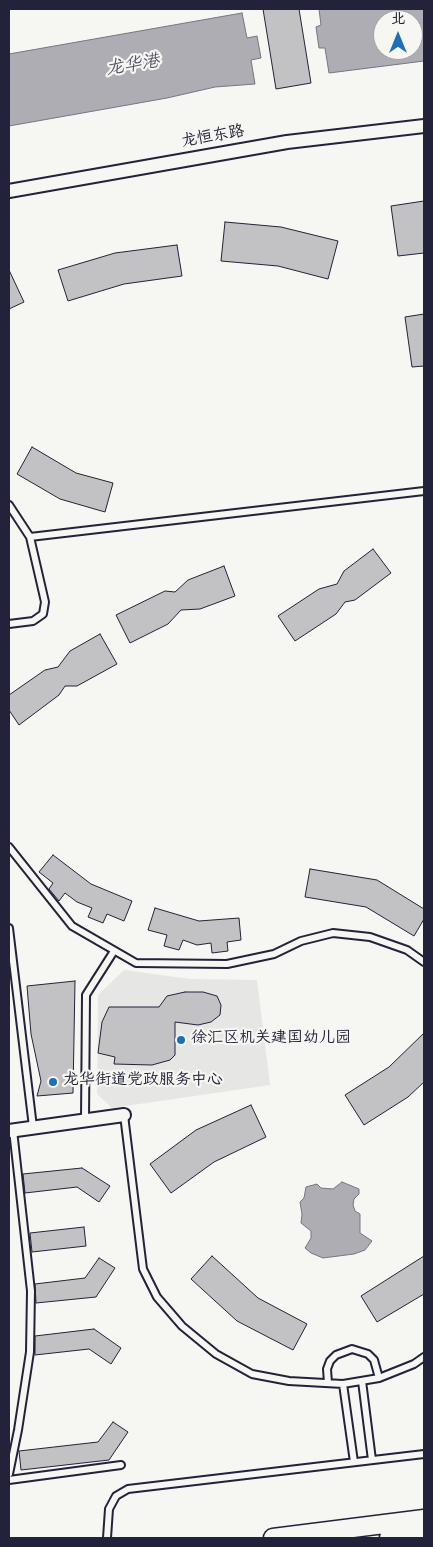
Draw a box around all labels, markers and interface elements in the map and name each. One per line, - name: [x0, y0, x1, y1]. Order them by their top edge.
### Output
- north arrow: [373, 10, 423, 60]
- text: 北: [391, 12, 405, 29]
- water label: 龙华港: [105, 52, 161, 82]
- street label: 龙恒东路: [180, 123, 246, 153]
- place label: 徐汇区机关建国幼儿园: [191, 1030, 351, 1050]
- marker: 徐汇区机关建国幼儿园: [175, 1034, 187, 1046]
- place label: 龙华街道党政服务中心: [63, 1072, 223, 1092]
- marker: 龙华街道党政服务中心: [47, 1076, 59, 1088]

